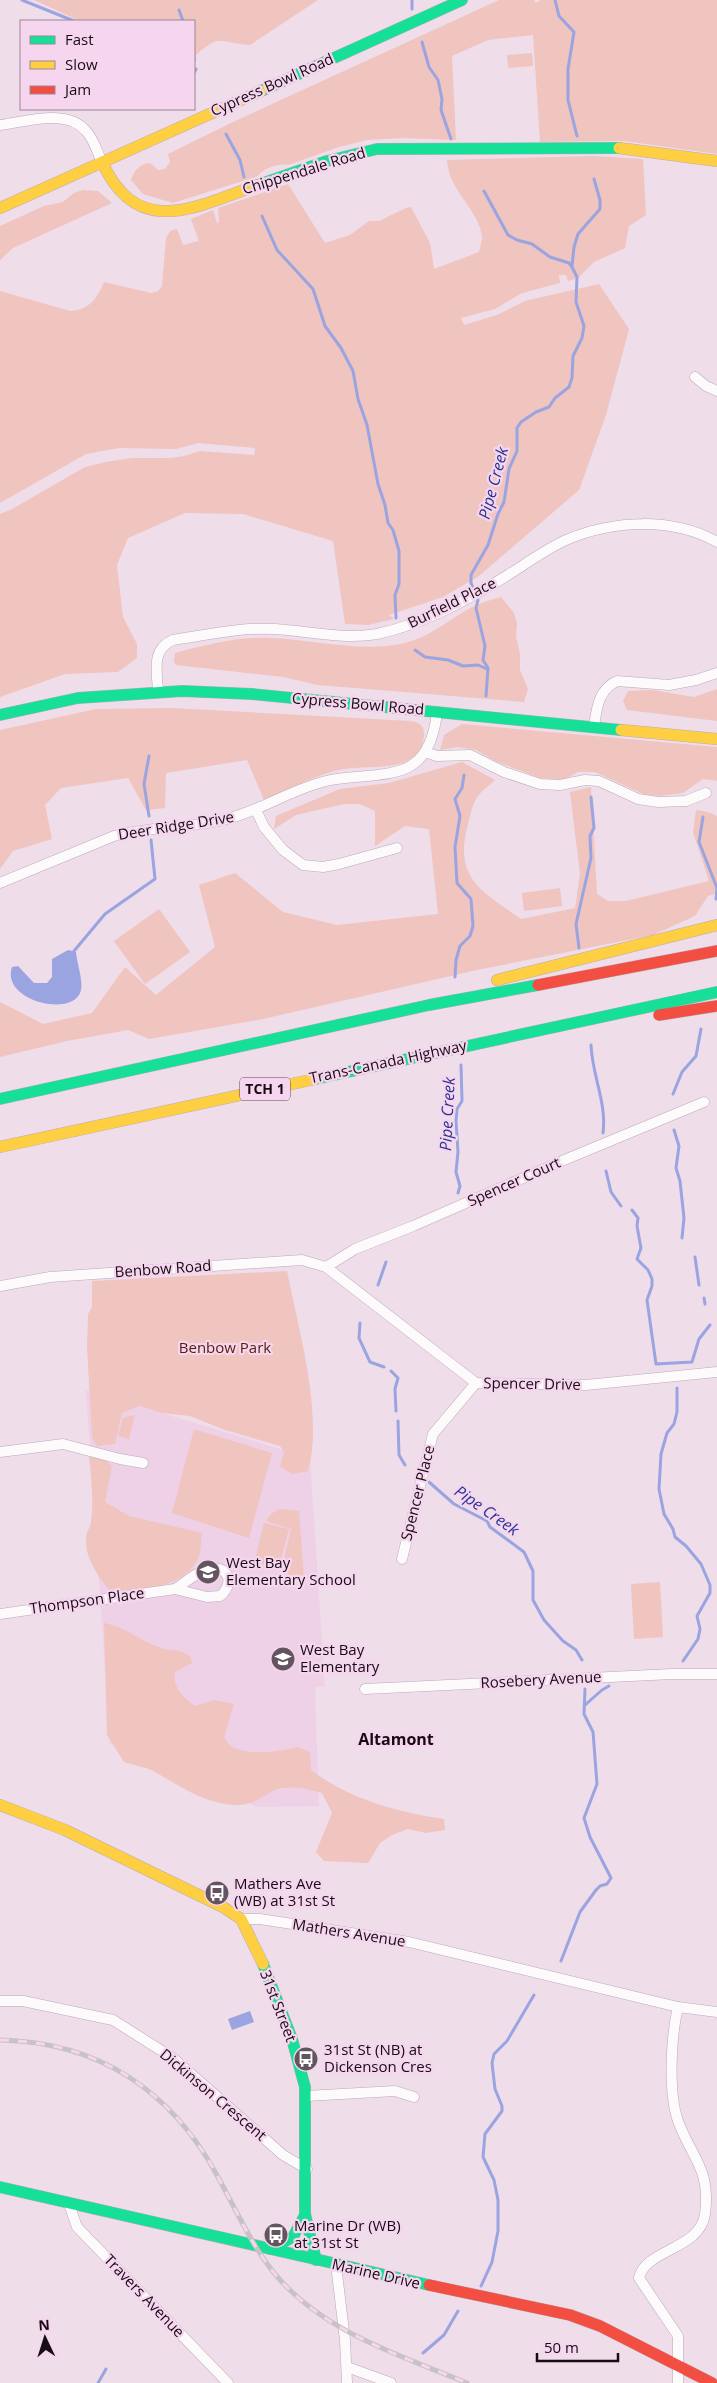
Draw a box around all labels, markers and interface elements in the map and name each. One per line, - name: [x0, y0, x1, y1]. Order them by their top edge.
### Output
- legend: [20, 20, 195, 110]
- text: Fast: [65, 29, 94, 49]
- street label: Cypress Bowl Road: [207, 48, 336, 120]
- text: Slow: [65, 54, 98, 74]
- text: Jam: [63, 79, 91, 99]
- street label: Chippendale Road: [240, 142, 368, 198]
- water label: Pipe Creek: [473, 443, 513, 522]
- street label: Burfield Place: [404, 572, 499, 632]
- street label: Cypress Bowl Road: [291, 687, 425, 719]
- street label: Deer Ridge Drive: [116, 806, 235, 844]
- street label: Trans-Canada Highway: [307, 1034, 469, 1087]
- water label: Pipe Creek: [434, 1075, 460, 1152]
- road number: TCH 1: [240, 1078, 290, 1100]
- street label: Spencer Court: [464, 1152, 563, 1211]
- street label: Benbow Road: [114, 1255, 212, 1281]
- park label: Benbow Park: [179, 1337, 271, 1357]
- street label: Spencer Drive: [483, 1372, 581, 1394]
- street label: Spencer Place: [396, 1443, 439, 1542]
- water label: Pipe Creek: [450, 1480, 525, 1541]
- place label: West Bay Elementary School: [226, 1552, 356, 1589]
- school or university icon: West Bay Elementary School: [195, 1559, 221, 1585]
- street label: Thompson Place: [28, 1582, 145, 1618]
- place label: West Bay Elementary: [300, 1639, 380, 1676]
- school or university icon: West Bay Elementary: [270, 1646, 296, 1672]
- street label: Rosebery Avenue: [480, 1666, 602, 1692]
- district label: Altamont: [358, 1728, 434, 1750]
- place label: Mathers Ave (WB) at 31st St: [234, 1873, 335, 1910]
- bus stop icon: Mathers Ave (WB) at 31st St: [204, 1880, 230, 1906]
- street label: Mathers Avenue: [291, 1913, 407, 1951]
- street label: 31st Street: [256, 1967, 302, 2044]
- place label: 31st St (NB) at Dickenson Cres: [324, 2039, 432, 2076]
- street label: Dickinson Crescent: [156, 2044, 271, 2145]
- bus stop icon: 31st St (NB) at Dickenson Cres: [293, 2046, 319, 2072]
- place label: Marine Dr (WB) at 31st St: [294, 2215, 401, 2252]
- bus stop icon: Marine Dr (WB) at 31st St: [263, 2222, 289, 2248]
- street label: Travers Avenue: [100, 2249, 189, 2341]
- street label: Marine Drive: [330, 2253, 422, 2293]
- north arrow: [20, 2313, 70, 2363]
- text: N: [38, 2315, 50, 2334]
- scale bar: [537, 2330, 618, 2362]
- text: 50 m: [544, 2337, 579, 2357]

